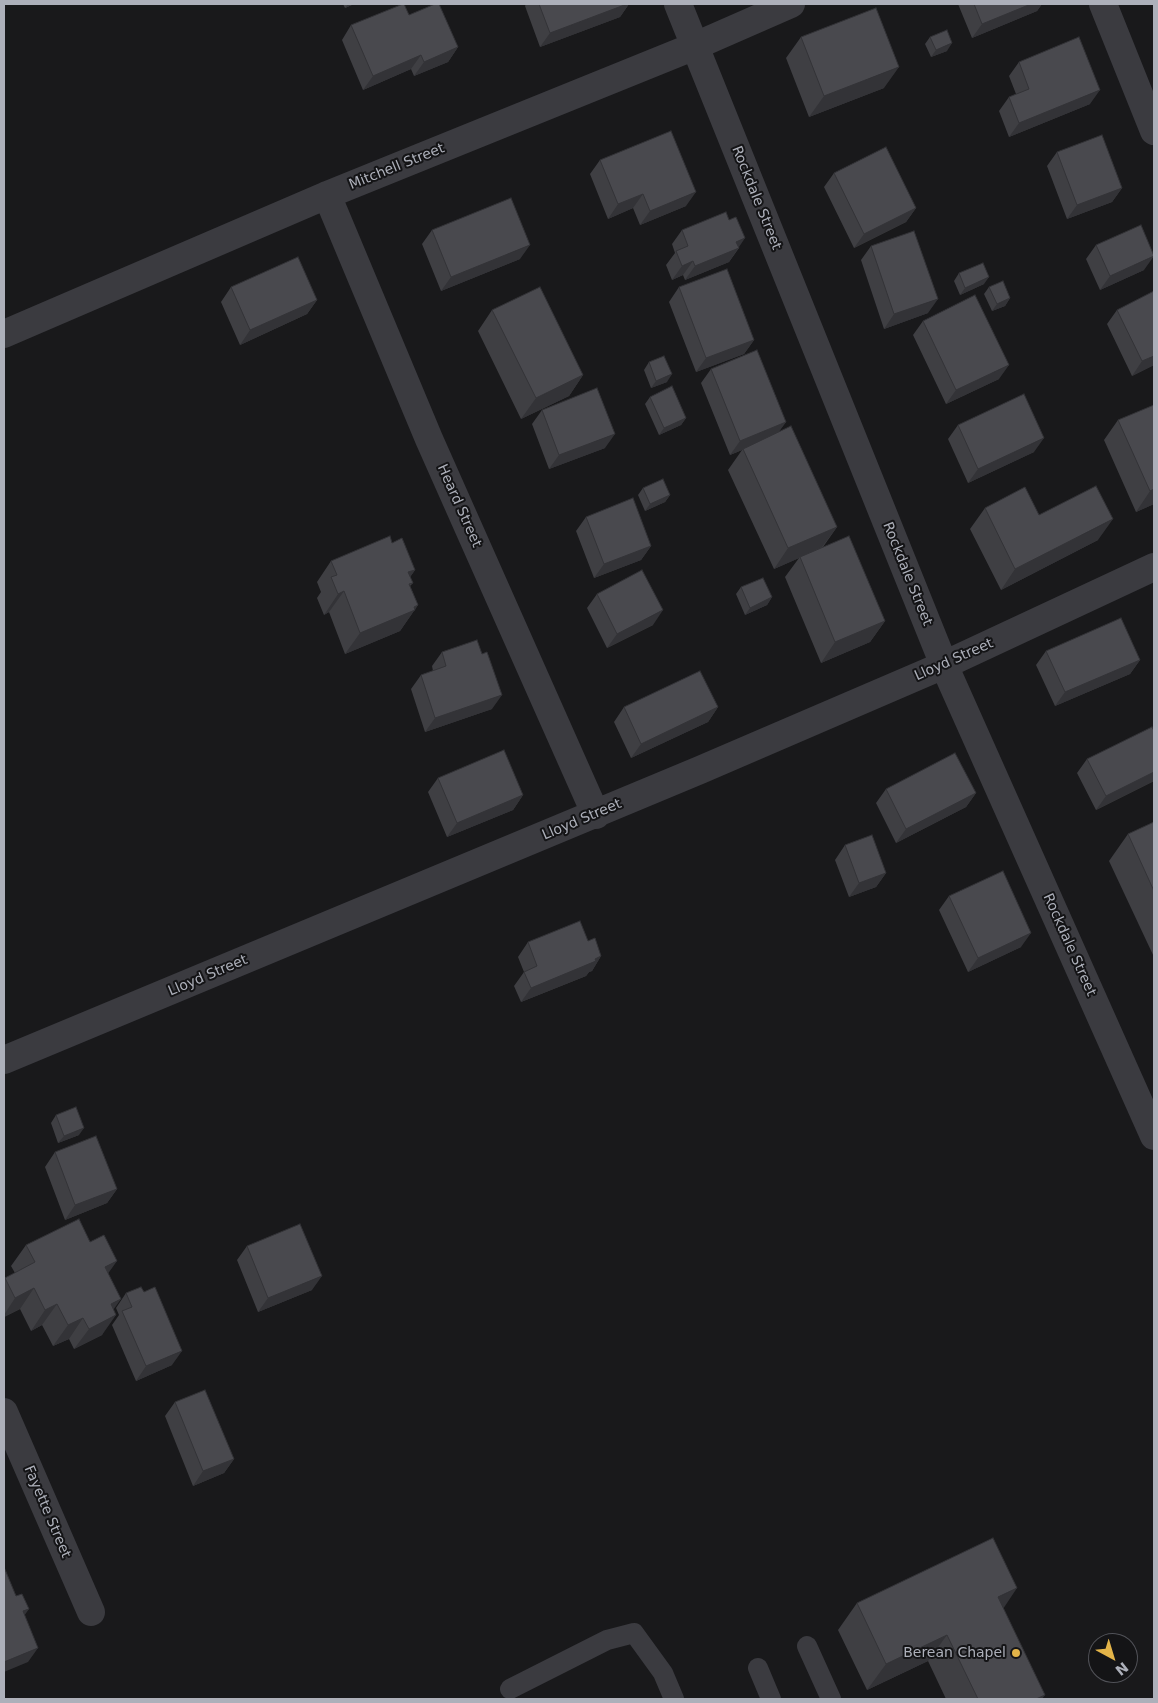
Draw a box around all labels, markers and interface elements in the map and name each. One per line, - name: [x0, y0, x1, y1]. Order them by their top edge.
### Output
- street label: Mitchell Street: [347, 140, 447, 194]
- street label: Rockdale Street: [728, 144, 784, 252]
- street label: Heard Street: [433, 462, 485, 550]
- street label: Rockdale Street: [879, 520, 935, 628]
- street label: Lloyd Street: [912, 635, 996, 685]
- street label: Lloyd Street: [540, 796, 624, 844]
- street label: Rockdale Street: [1039, 891, 1099, 999]
- street label: Lloyd Street: [166, 952, 250, 1000]
- street label: Fayette Street: [20, 1463, 74, 1561]
- north arrow: [1088, 1633, 1138, 1683]
- place label: Berean Chapel: [903, 1645, 1006, 1661]
- marker: Berean Chapel: [1010, 1647, 1022, 1659]
- text: N: [1112, 1659, 1131, 1679]

